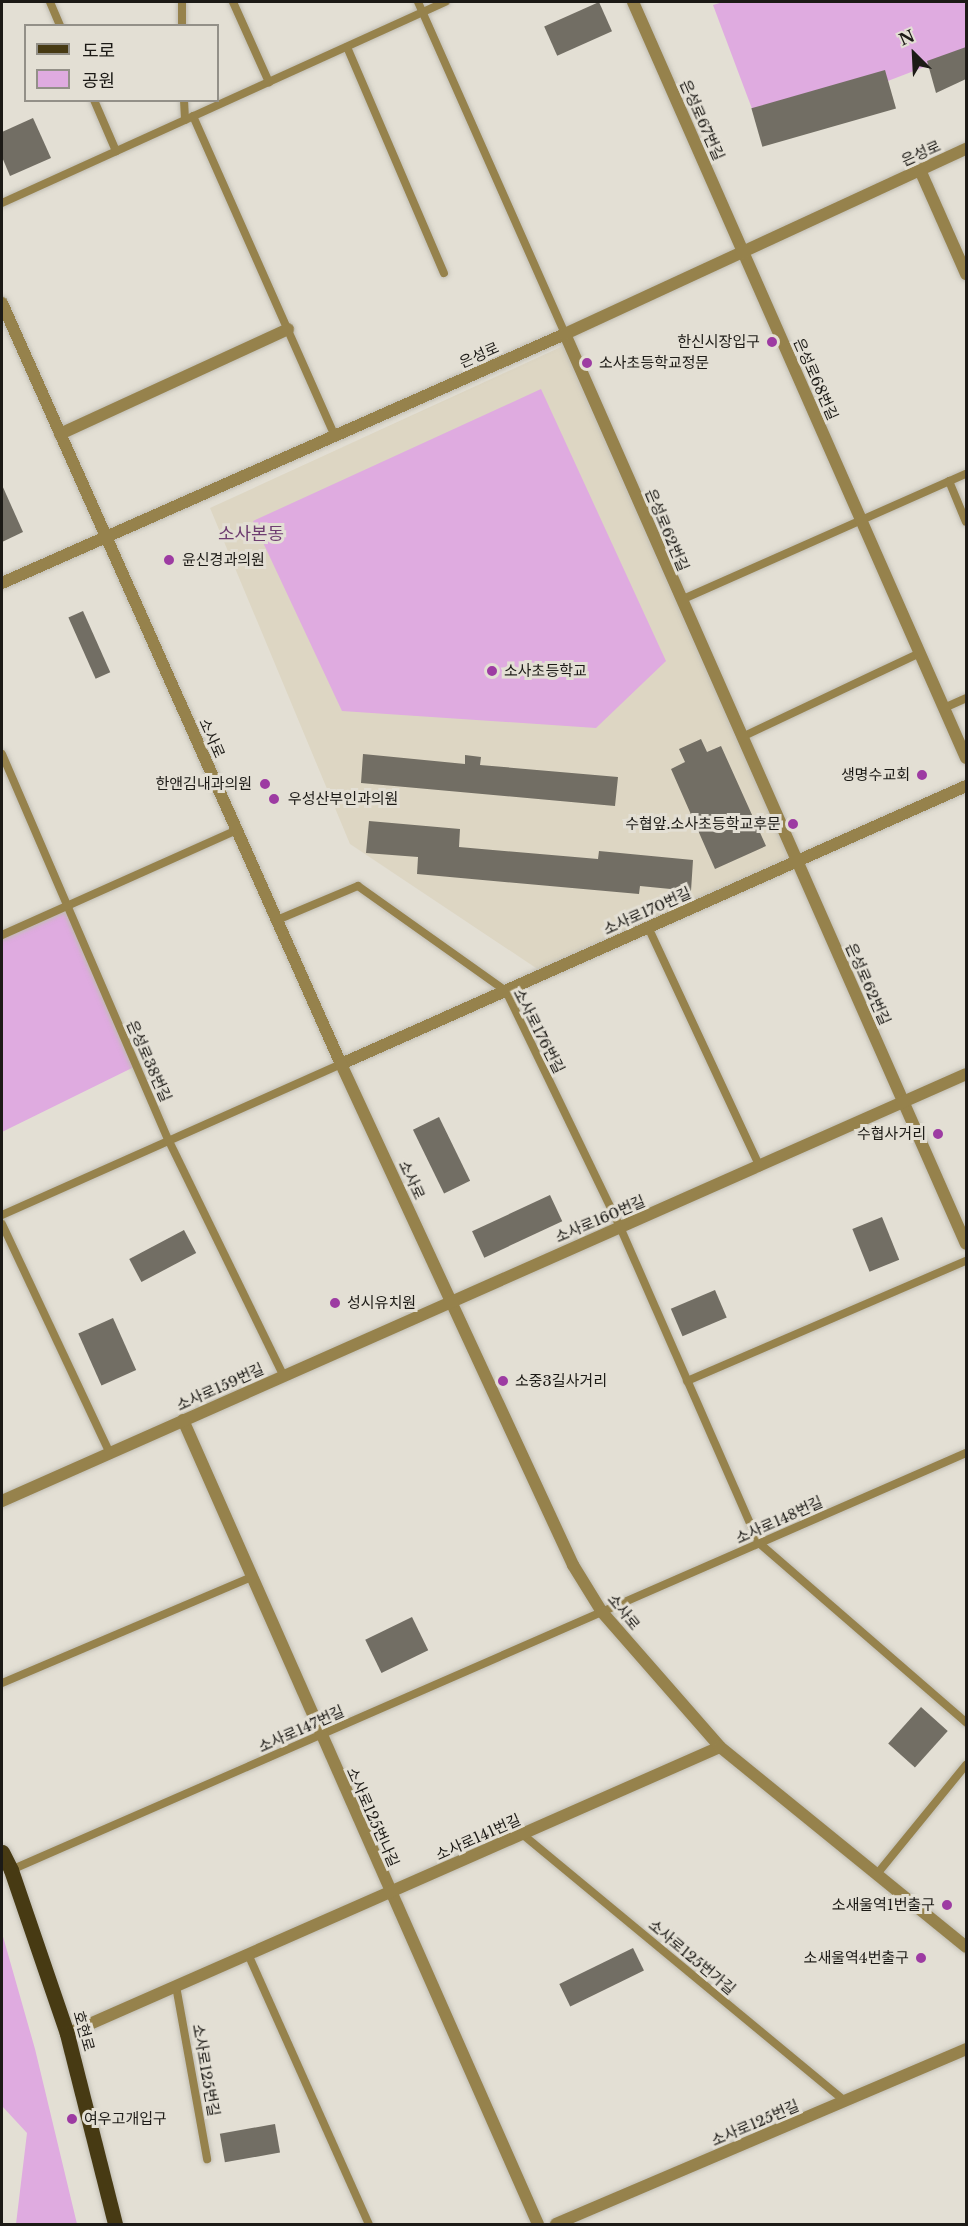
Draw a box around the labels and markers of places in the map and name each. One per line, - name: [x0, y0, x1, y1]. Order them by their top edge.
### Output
- place label: 한신시장입구: [677, 333, 760, 351]
- marker: 한신시장입구: [765, 335, 779, 349]
- place label: 소사초등학교정문: [599, 354, 709, 372]
- marker: 소사초등학교정문: [580, 356, 594, 370]
- marker: 윤신경과의원: [160, 551, 178, 569]
- place label: 윤신경과의원: [182, 551, 265, 569]
- place label: 소사초등학교: [504, 662, 587, 680]
- marker: 소사초등학교: [485, 664, 499, 678]
- place label: 생명수교회: [841, 766, 910, 784]
- marker: 생명수교회: [915, 768, 929, 782]
- place label: 한앤김내과의원: [155, 775, 252, 793]
- marker: 한앤김내과의원: [256, 775, 274, 793]
- marker: 우성산부인과의원: [265, 790, 283, 808]
- place label: 우성산부인과의원: [288, 790, 398, 808]
- place label: 수협앞.소사초등학교후문: [625, 815, 781, 833]
- marker: 수협앞.소사초등학교후문: [786, 817, 800, 831]
- place label: 수협사거리: [857, 1125, 926, 1143]
- marker: 수협사거리: [931, 1127, 945, 1141]
- place label: 성시유치원: [347, 1294, 416, 1312]
- marker: 성시유치원: [328, 1296, 342, 1310]
- place label: 소중3길사거리: [515, 1372, 607, 1390]
- marker: 소중3길사거리: [496, 1374, 510, 1388]
- place label: 소새울역1번출구: [832, 1896, 935, 1914]
- marker: 소새울역1번출구: [940, 1898, 954, 1912]
- place label: 소새울역4번출구: [804, 1949, 909, 1967]
- marker: 소새울역4번출구: [914, 1951, 928, 1965]
- place label: 여우고개입구: [84, 2110, 167, 2128]
- marker: 여우고개입구: [65, 2112, 79, 2126]

